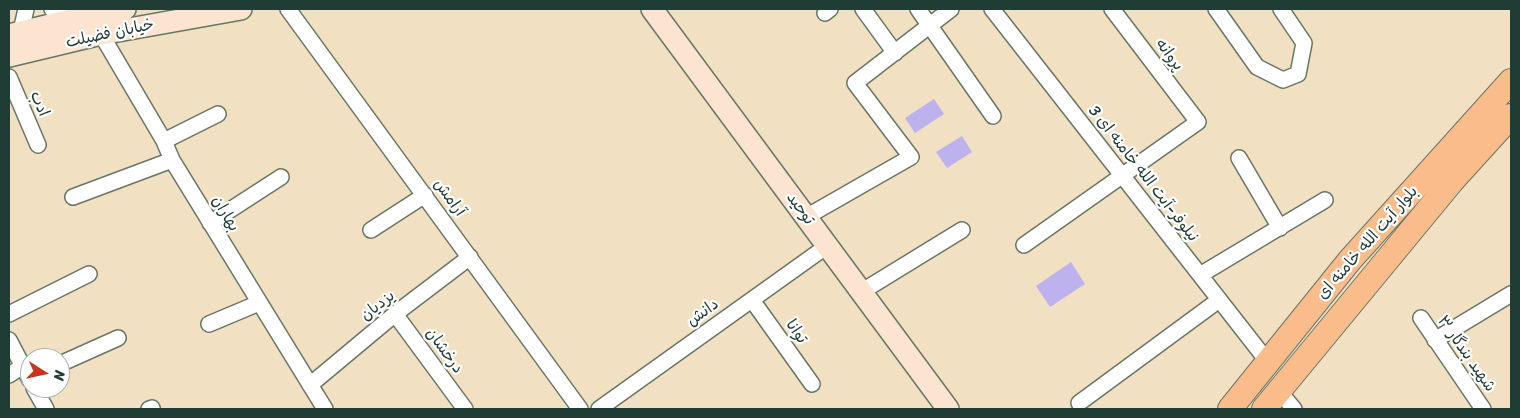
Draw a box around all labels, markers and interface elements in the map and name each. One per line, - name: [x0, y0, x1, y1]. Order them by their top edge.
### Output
- street label: خیابان فضیلت: [64, 15, 156, 53]
- street label: پروانه: [1151, 35, 1187, 75]
- street label: ادب: [25, 88, 53, 120]
- street label: نیلوفر-آیت الله خامنه ای 3: [1084, 102, 1202, 246]
- street label: آرامش: [429, 175, 469, 221]
- street label: بلوار آیت الله خامنه ای: [1314, 182, 1422, 304]
- street label: توحید: [782, 189, 818, 229]
- street label: بهاران: [207, 193, 243, 235]
- street label: یزدیان: [357, 287, 399, 325]
- street label: دانش: [683, 295, 723, 331]
- street label: شهید بندگار ۳: [1433, 312, 1499, 396]
- street label: توانا: [781, 316, 811, 348]
- street label: درخشان: [421, 324, 467, 378]
- north arrow: [20, 348, 70, 398]
- text: N: [46, 369, 72, 382]

